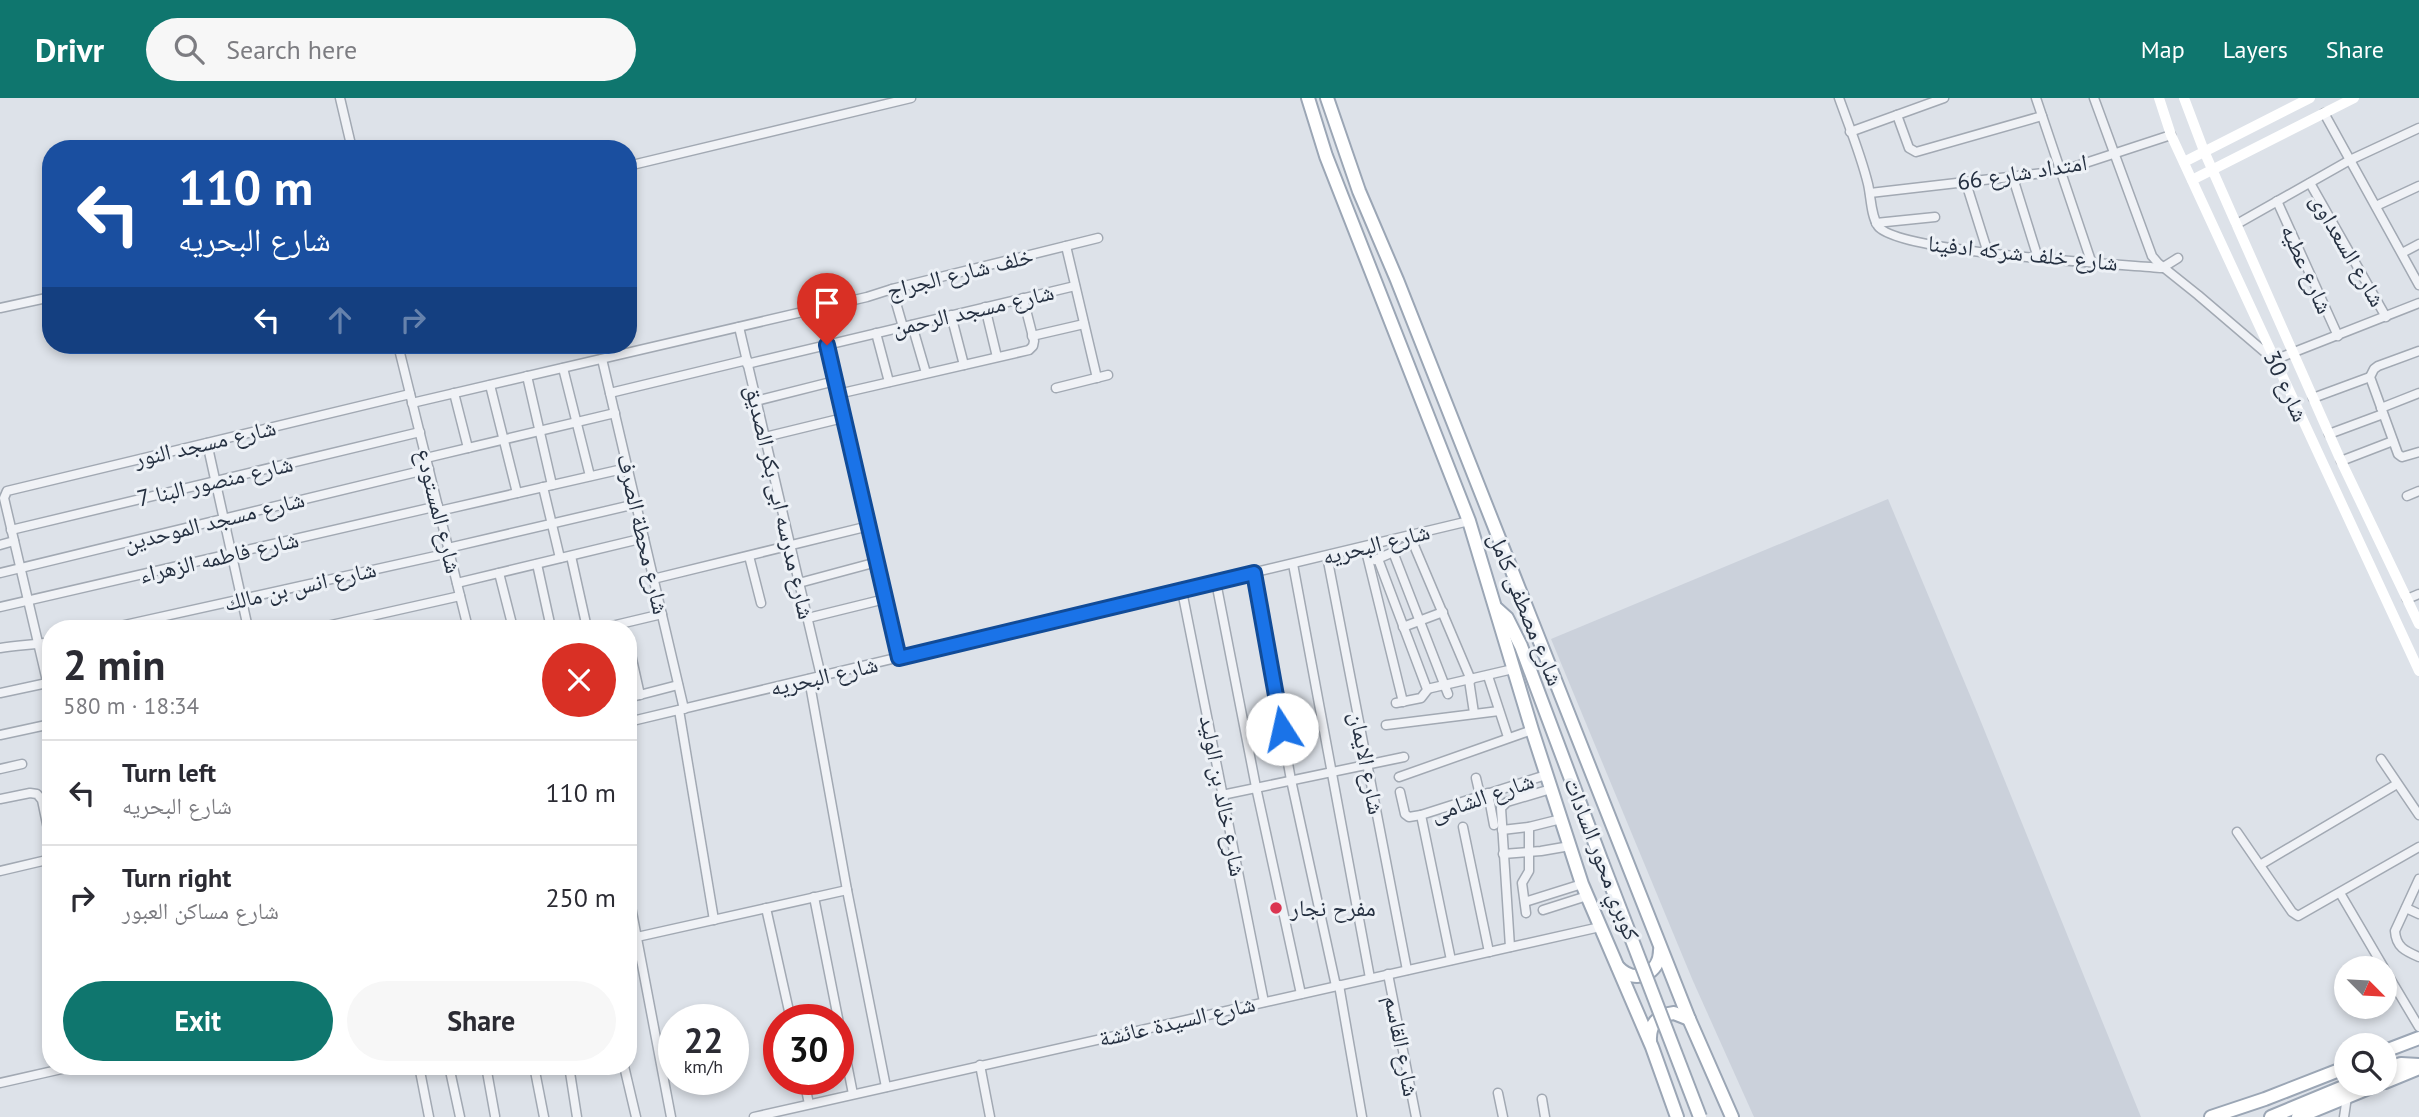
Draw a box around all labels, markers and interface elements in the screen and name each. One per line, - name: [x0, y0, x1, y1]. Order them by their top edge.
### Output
- search box: [146, 18, 636, 81]
- text: Drivr: [35, 28, 104, 71]
- icon: search: [170, 30, 208, 68]
- text: Search here: [226, 33, 357, 66]
- text: Map: [2141, 34, 2185, 65]
- text: Layers: [2223, 34, 2288, 65]
- text: Share: [2326, 34, 2384, 65]
- street label: امتداد شارع 66: [1955, 147, 2089, 197]
- text: 110 m: [178, 155, 313, 219]
- icon: left: [63, 168, 154, 259]
- street label: شارع السعداوى: [2303, 188, 2393, 312]
- text: شارع البحريه: [178, 218, 331, 260]
- street label: شارع عطيه: [2274, 220, 2340, 318]
- street label: شارع خلف شركه ادفينا: [1926, 228, 2120, 278]
- street label: خلف شارع الجراج: [884, 240, 1036, 306]
- pin: [797, 273, 857, 345]
- street label: شارع مسجد الرحمن: [889, 277, 1057, 343]
- icon: arrive: [808, 284, 846, 322]
- icon: left: [248, 301, 286, 339]
- icon: ahead: [321, 301, 359, 339]
- icon: right: [394, 301, 432, 339]
- street label: شارع 30: [2257, 346, 2315, 426]
- street label: شارع مدرسه ابى بكر الصديق: [738, 382, 822, 622]
- street label: شارع مسجد النور: [130, 412, 279, 474]
- street label: شارع المستودع: [409, 446, 469, 576]
- street label: شارع منصور البنا 7: [134, 448, 296, 514]
- street label: شارع محطة الصرف: [610, 451, 676, 617]
- street label: شارع مسجد الموحدين: [120, 484, 308, 558]
- street label: شارع البحريه: [1319, 516, 1433, 572]
- street label: شارع فاطمه الزهراء: [136, 524, 302, 590]
- street label: شارع مصطفى كامل: [1482, 528, 1570, 690]
- street label: شارع انس بن مالك: [221, 554, 379, 618]
- text: 2 min: [63, 637, 165, 692]
- button: close: [542, 643, 616, 717]
- street label: شارع البحريه: [767, 649, 881, 703]
- text: 580 m · 18:34: [63, 691, 199, 720]
- position arrow: [1245, 692, 1319, 766]
- street label: شارع الايمان: [1342, 709, 1392, 817]
- street label: شارع خالد بن الوليد: [1193, 713, 1253, 879]
- text: Turn left: [122, 756, 216, 789]
- street label: شارع الشامى: [1426, 765, 1538, 829]
- street label: كوبري محور السادات: [1554, 773, 1647, 946]
- icon: left: [63, 774, 101, 812]
- text: 110 m: [545, 776, 616, 809]
- text: شارع البحريه: [122, 791, 232, 820]
- text: Turn right: [122, 861, 231, 894]
- icon: right: [63, 879, 101, 917]
- text: 250 m: [545, 881, 616, 914]
- place label: مفرح نجار: [1289, 893, 1376, 923]
- text: شارع مساكن العبور: [122, 896, 279, 925]
- marker: مفرح نجار: [1268, 900, 1284, 916]
- north arrow: [2334, 956, 2398, 1018]
- map controls: [2334, 956, 2397, 1096]
- button: Exit: [63, 981, 333, 1061]
- button: Share: [347, 981, 616, 1061]
- street label: شارع السيدة عائشة: [1096, 988, 1258, 1054]
- street label: شارع القاسم: [1377, 993, 1426, 1099]
- speed limit sign: 30: [763, 1004, 854, 1095]
- text: 22: [684, 1017, 723, 1063]
- button: search: [2334, 1033, 2397, 1096]
- text: km/h: [684, 1055, 723, 1078]

